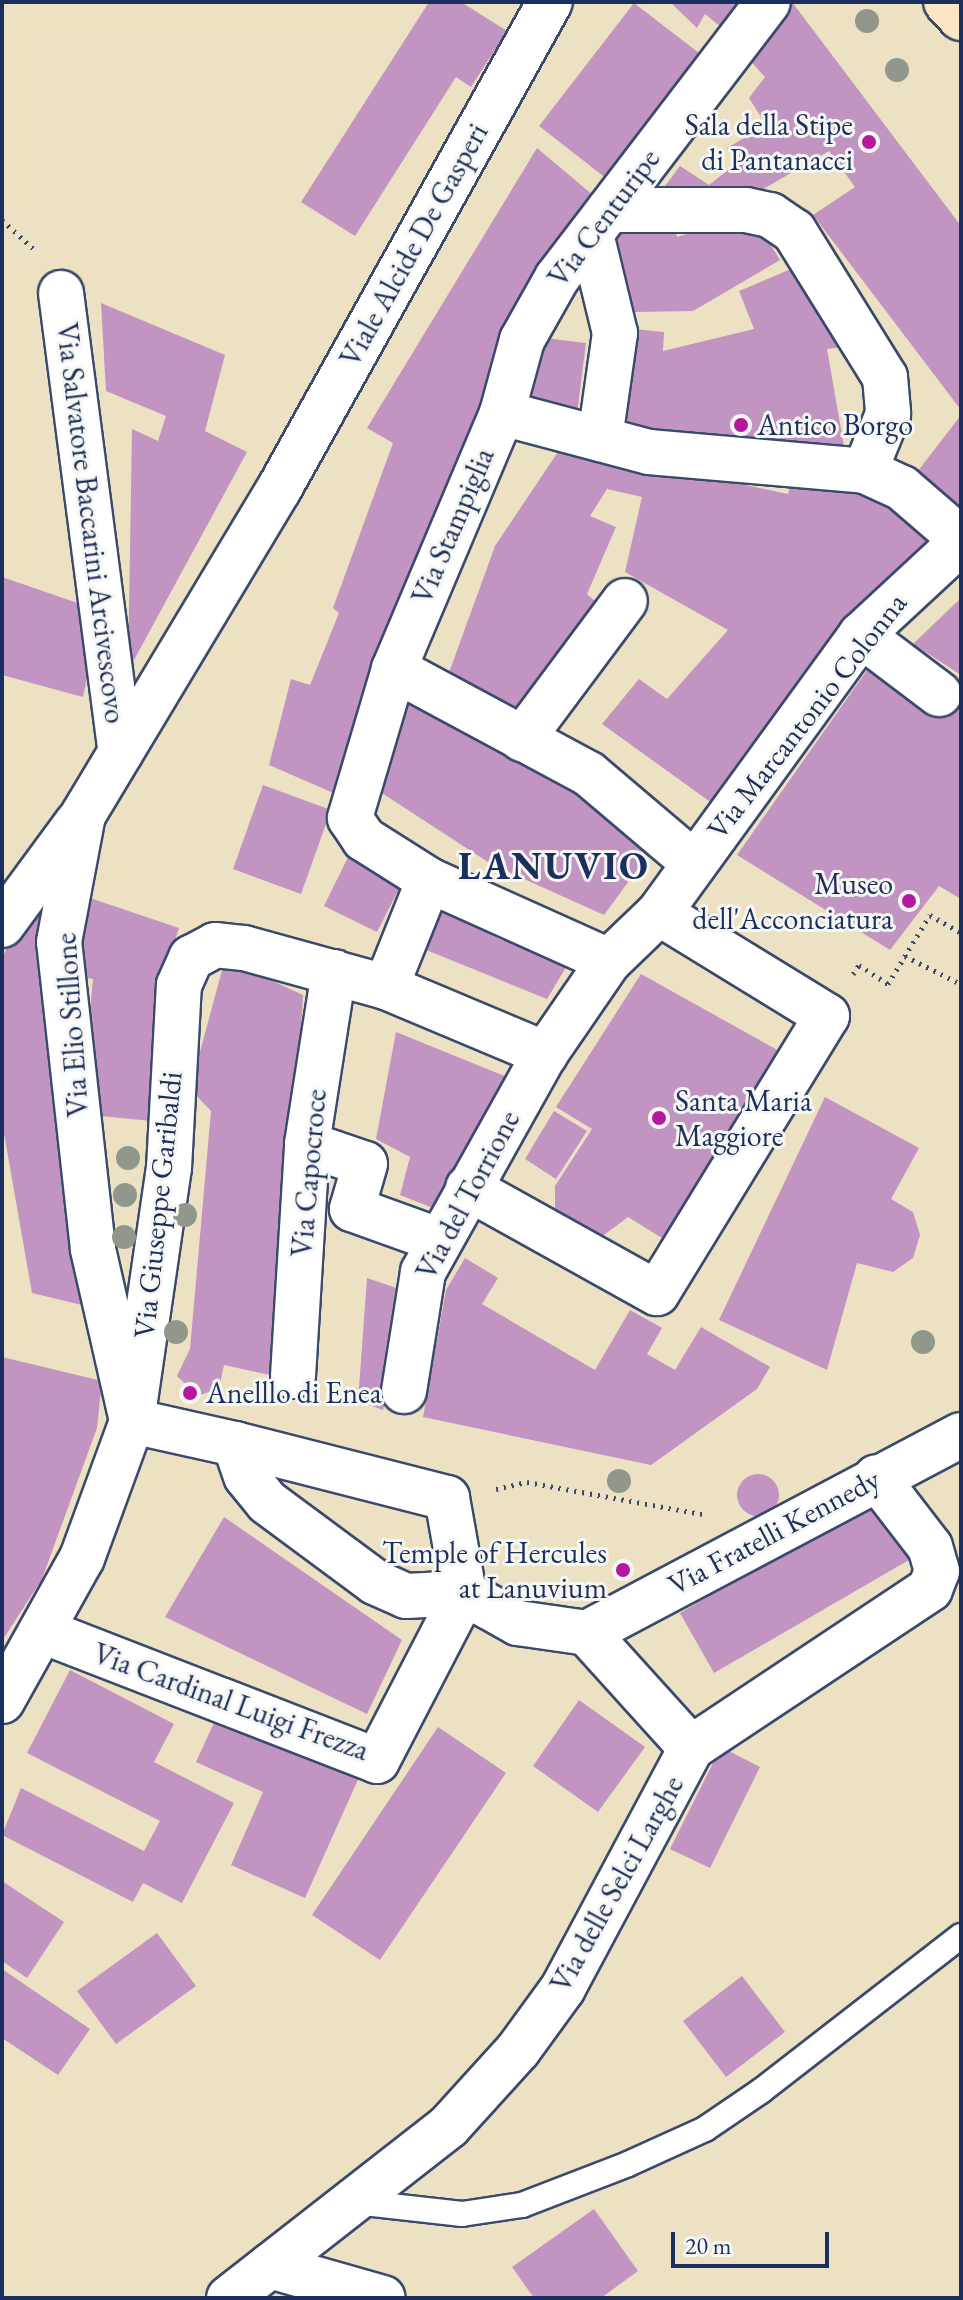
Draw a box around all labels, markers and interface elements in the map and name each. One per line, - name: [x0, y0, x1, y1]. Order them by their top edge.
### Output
- place label: Sala della Stipe di Pantanacci: [685, 107, 853, 178]
- street label: Viale Alcide De Gasperi: [332, 117, 496, 373]
- marker: Sala della Stipe di Pantanacci: [860, 133, 878, 151]
- street label: Via Centuripe: [540, 142, 668, 294]
- street label: Via Salvatore Baccarini Arcivescovo: [49, 321, 133, 725]
- place label: Antico Borgo: [757, 407, 913, 443]
- marker: Antico Borgo: [732, 416, 750, 434]
- street label: Via Stampiglia: [404, 443, 502, 609]
- street label: Via Marcantonio Colonna: [700, 586, 914, 846]
- district label: LANUVIO: [458, 843, 650, 889]
- place label: Museo dell'Acconciatura: [692, 866, 893, 936]
- marker: Museo dell'Acconciatura: [900, 892, 918, 910]
- street label: Via Elio Stillone: [48, 932, 96, 1118]
- street label: Via Giuseppe Garibaldi: [126, 1070, 190, 1340]
- place label: Santa Maria Maggiore: [675, 1083, 812, 1154]
- street label: Via Capocroce: [284, 1087, 334, 1259]
- street label: Via del Torrione: [408, 1104, 528, 1286]
- marker: Santa Maria Maggiore: [650, 1109, 668, 1127]
- place label: Anelllo di Enea: [206, 1375, 382, 1411]
- marker: Anelllo di Enea: [181, 1384, 199, 1402]
- street label: Via Fratelli Kennedy: [662, 1461, 886, 1603]
- place label: Temple of Hercules at Lanuvium: [382, 1535, 607, 1606]
- marker: Temple of Hercules at Lanuvium: [614, 1561, 632, 1579]
- street label: Via Cardinal Luigi Frezza: [88, 1635, 374, 1769]
- street label: Via delle Selci Larghe: [543, 1769, 691, 1999]
- scale bar: [675, 2216, 833, 2266]
- text: 20 m: [685, 2230, 732, 2261]

